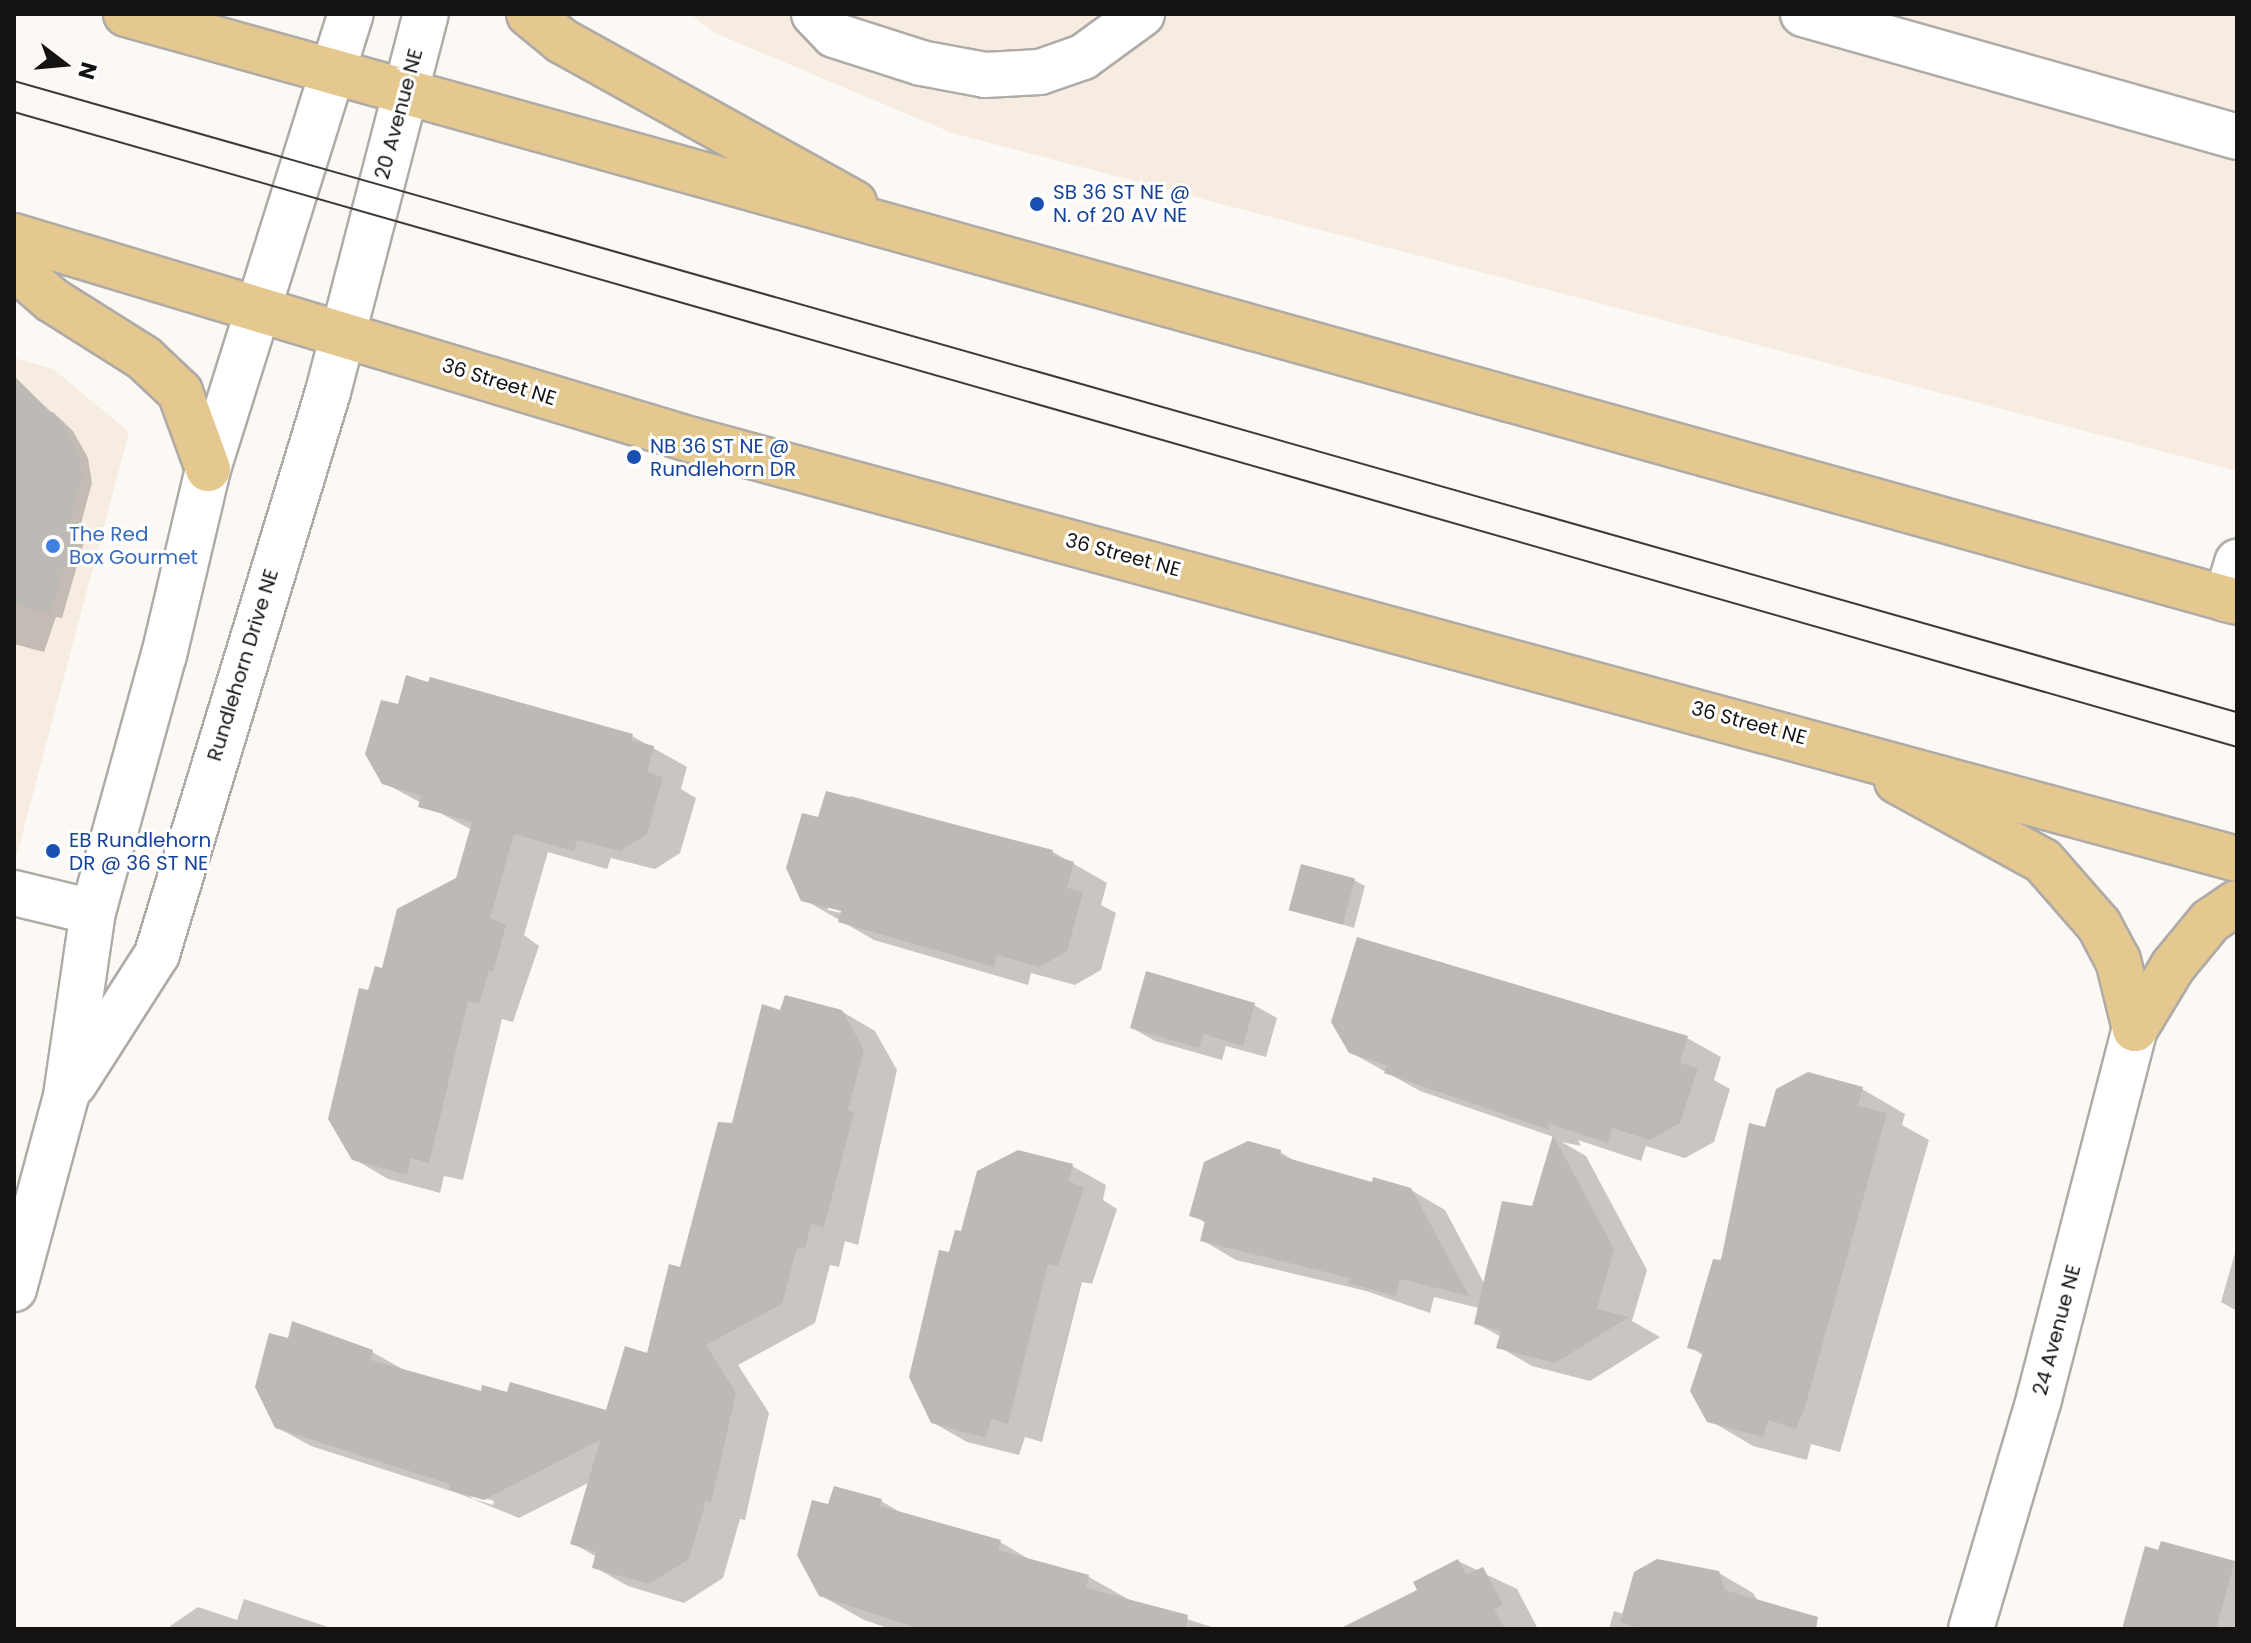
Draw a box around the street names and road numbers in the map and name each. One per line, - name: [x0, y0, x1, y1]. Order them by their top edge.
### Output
- street label: 20 Avenue NE: [370, 46, 428, 182]
- street label: 36 Street NE: [439, 353, 559, 411]
- street label: 36 Street NE: [1063, 528, 1183, 582]
- street label: Rundlehorn Drive NE: [202, 566, 284, 764]
- street label: 36 Street NE: [1689, 696, 1809, 750]
- street label: 24 Avenue NE: [2028, 1262, 2086, 1398]

